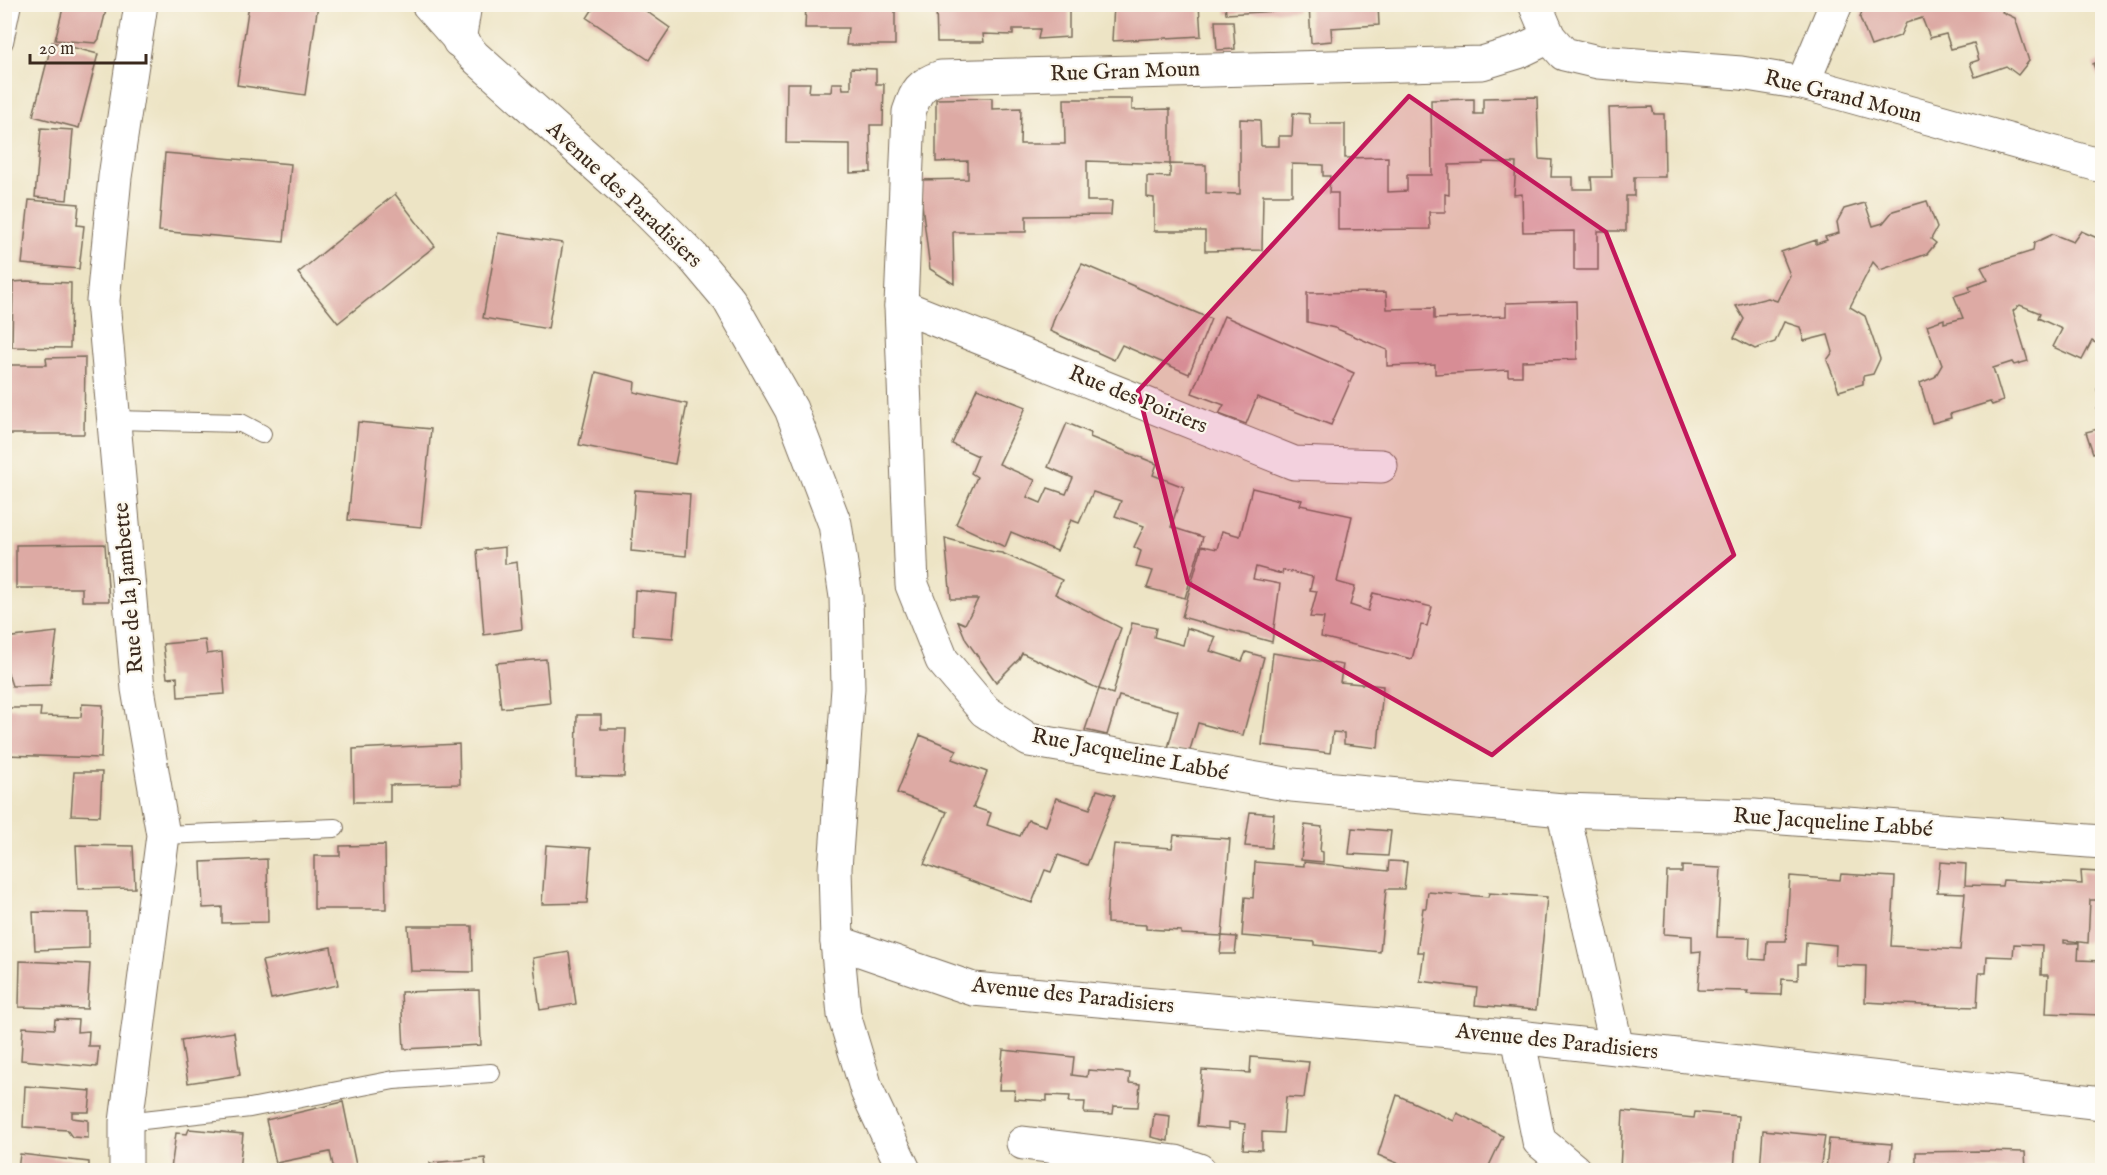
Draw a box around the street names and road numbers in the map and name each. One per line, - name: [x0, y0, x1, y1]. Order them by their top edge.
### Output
- street label: Rue Gran Moun: [1050, 55, 1201, 89]
- street label: Rue Grand Moun: [1761, 64, 1925, 130]
- street label: Avenue des Paradisiers: [539, 115, 708, 275]
- street label: Rue des Poiriers: [1065, 359, 1211, 441]
- street label: Rue de la Jambette: [108, 501, 150, 675]
- street label: Rue Jacqueline Labbé: [1029, 722, 1231, 788]
- street label: Rue Jacqueline Labbé: [1732, 802, 1934, 844]
- street label: Avenue des Paradisiers: [970, 971, 1175, 1021]
- street label: Avenue des Paradisiers: [1454, 1017, 1659, 1067]

